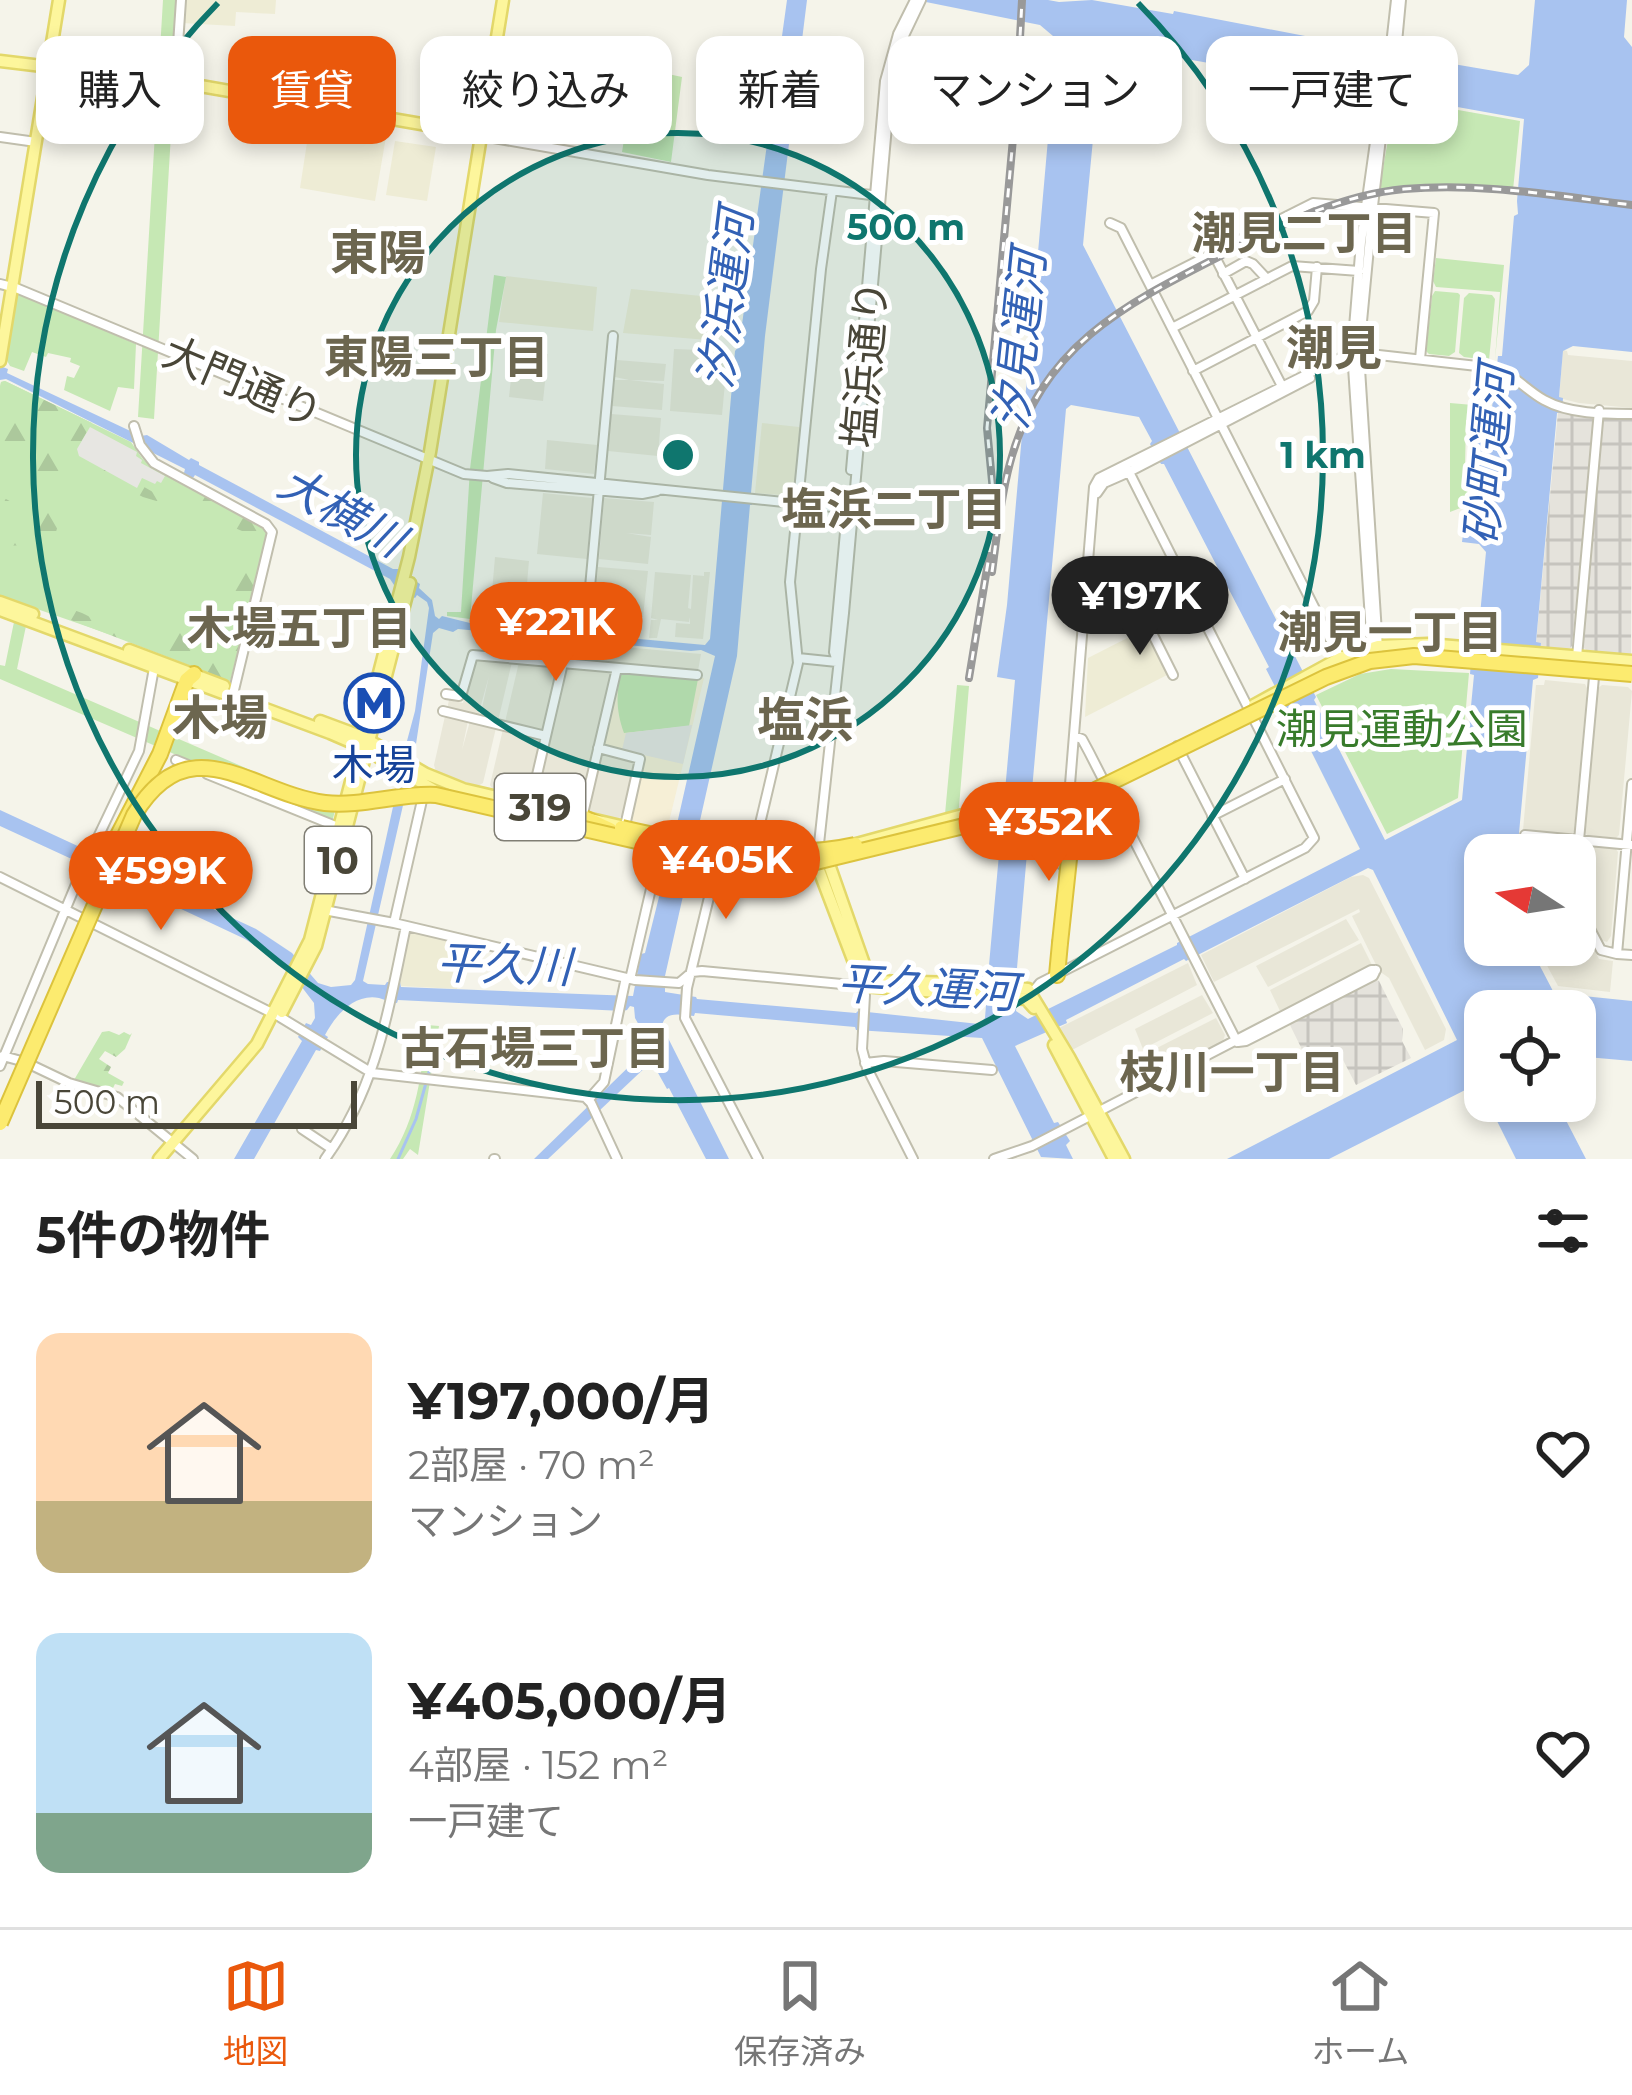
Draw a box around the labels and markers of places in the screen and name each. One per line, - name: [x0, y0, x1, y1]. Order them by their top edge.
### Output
- centre of rings: [657, 434, 699, 476]
- pin: ¥197K: [1056, 556, 1224, 658]
- pin: ¥221K: [472, 582, 640, 684]
- metro station icon: 木場: [343, 672, 405, 734]
- place label: 木場: [332, 739, 416, 791]
- pin: ¥352K: [965, 782, 1133, 884]
- pin: ¥405K: [642, 820, 810, 922]
- pin: ¥599K: [77, 831, 245, 933]

